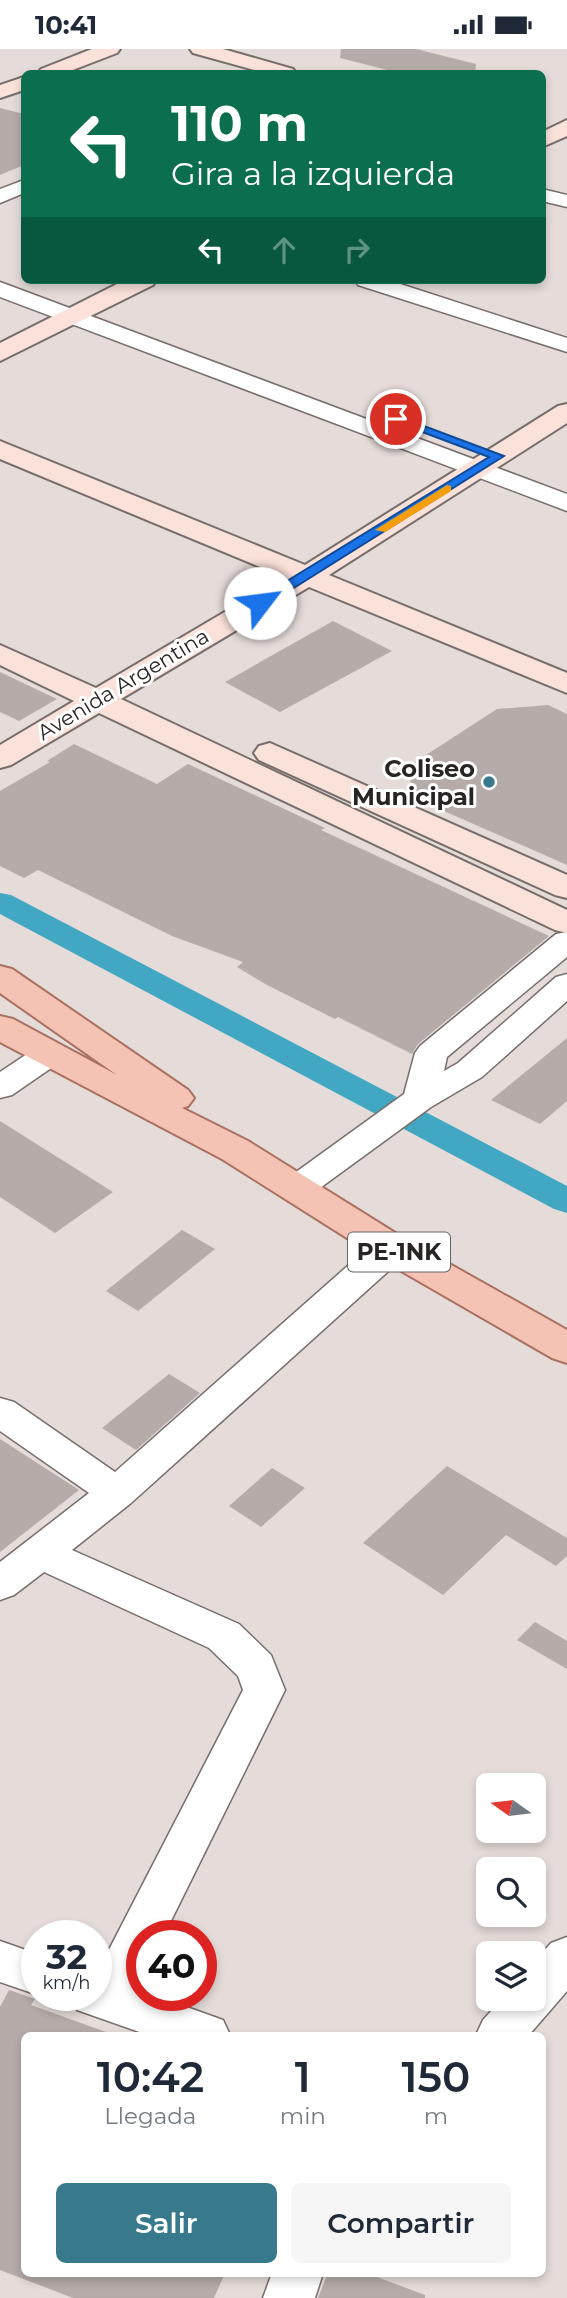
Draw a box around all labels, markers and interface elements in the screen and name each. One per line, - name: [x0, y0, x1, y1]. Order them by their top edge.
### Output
- text: 10:41: [35, 9, 97, 41]
- text: 110 m: [171, 94, 308, 153]
- icon: left: [56, 98, 147, 189]
- text: Gira a la izquierda: [171, 154, 455, 193]
- icon: left: [192, 231, 230, 269]
- icon: ahead: [265, 231, 303, 269]
- icon: right: [338, 231, 376, 269]
- pin: [366, 389, 426, 449]
- icon: arrive: [377, 400, 415, 438]
- position arrow: [223, 566, 297, 640]
- street label: Avenida Argentina: [33, 623, 213, 745]
- place label: Coliseo Municipal: [352, 754, 475, 811]
- marker: Coliseo Municipal: [481, 774, 497, 790]
- road number: PE-1NK: [348, 1233, 450, 1271]
- north arrow: [476, 1773, 546, 1843]
- map controls: [476, 1773, 546, 2011]
- button: search: [476, 1857, 546, 1927]
- speed limit sign: 40: [126, 1920, 217, 2011]
- text: 32: [46, 1935, 87, 1978]
- button: layers: [476, 1941, 546, 2011]
- text: km/h: [42, 1972, 91, 1994]
- text: 10:42: [97, 2051, 204, 2103]
- text: 1: [295, 2051, 311, 2103]
- text: 150: [402, 2051, 470, 2103]
- text: Llegada: [104, 2102, 196, 2130]
- text: min: [280, 2102, 326, 2130]
- text: m: [424, 2102, 448, 2130]
- button: Salir: [56, 2183, 277, 2263]
- button: Compartir: [291, 2183, 511, 2263]

